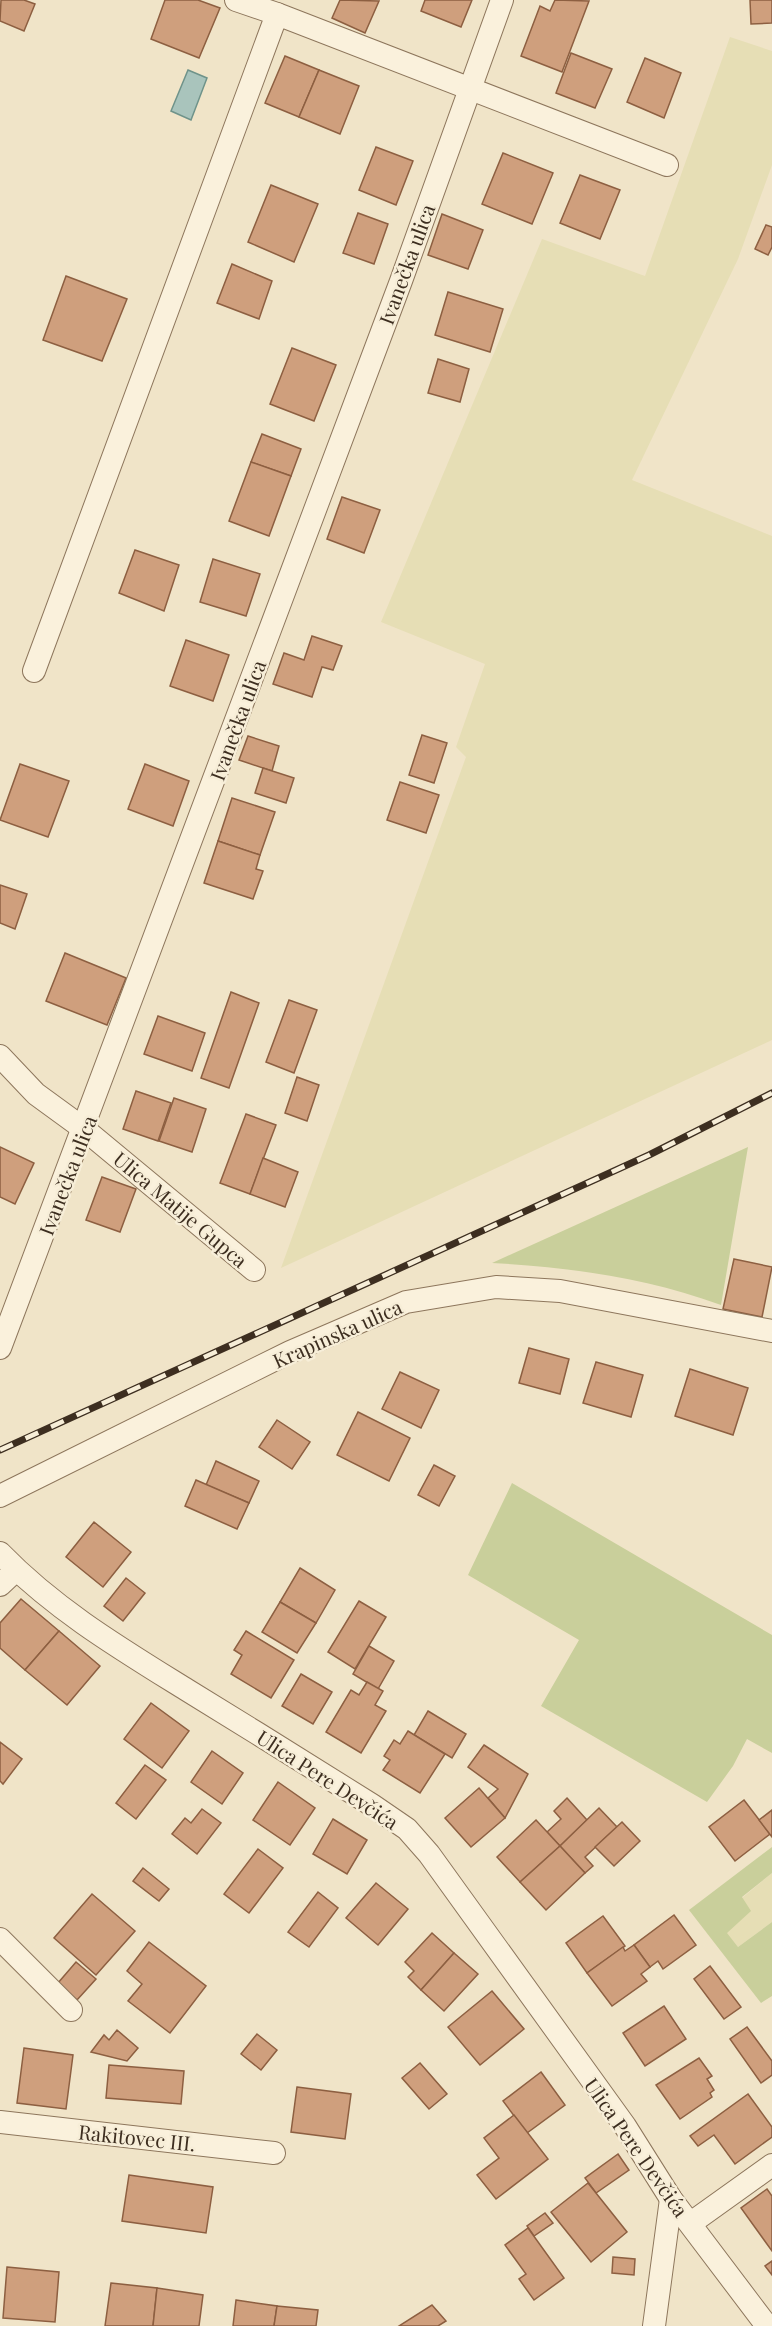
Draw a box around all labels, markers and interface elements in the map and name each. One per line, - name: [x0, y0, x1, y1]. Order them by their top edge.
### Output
- street label: Ivanečka ulica: [372, 200, 440, 328]
- street label: Ivanečka ulica: [203, 656, 271, 784]
- street label: Ivanečka ulica: [32, 1111, 102, 1239]
- street label: Ulica Matije Gupca: [108, 1145, 254, 1273]
- street label: Krapinska ulica: [268, 1292, 406, 1374]
- street label: Ulica Pere Devčića: [252, 1723, 404, 1835]
- street label: Ulica Pere Devčića: [579, 2072, 695, 2222]
- street label: Rakitovec III.: [77, 2117, 197, 2157]

